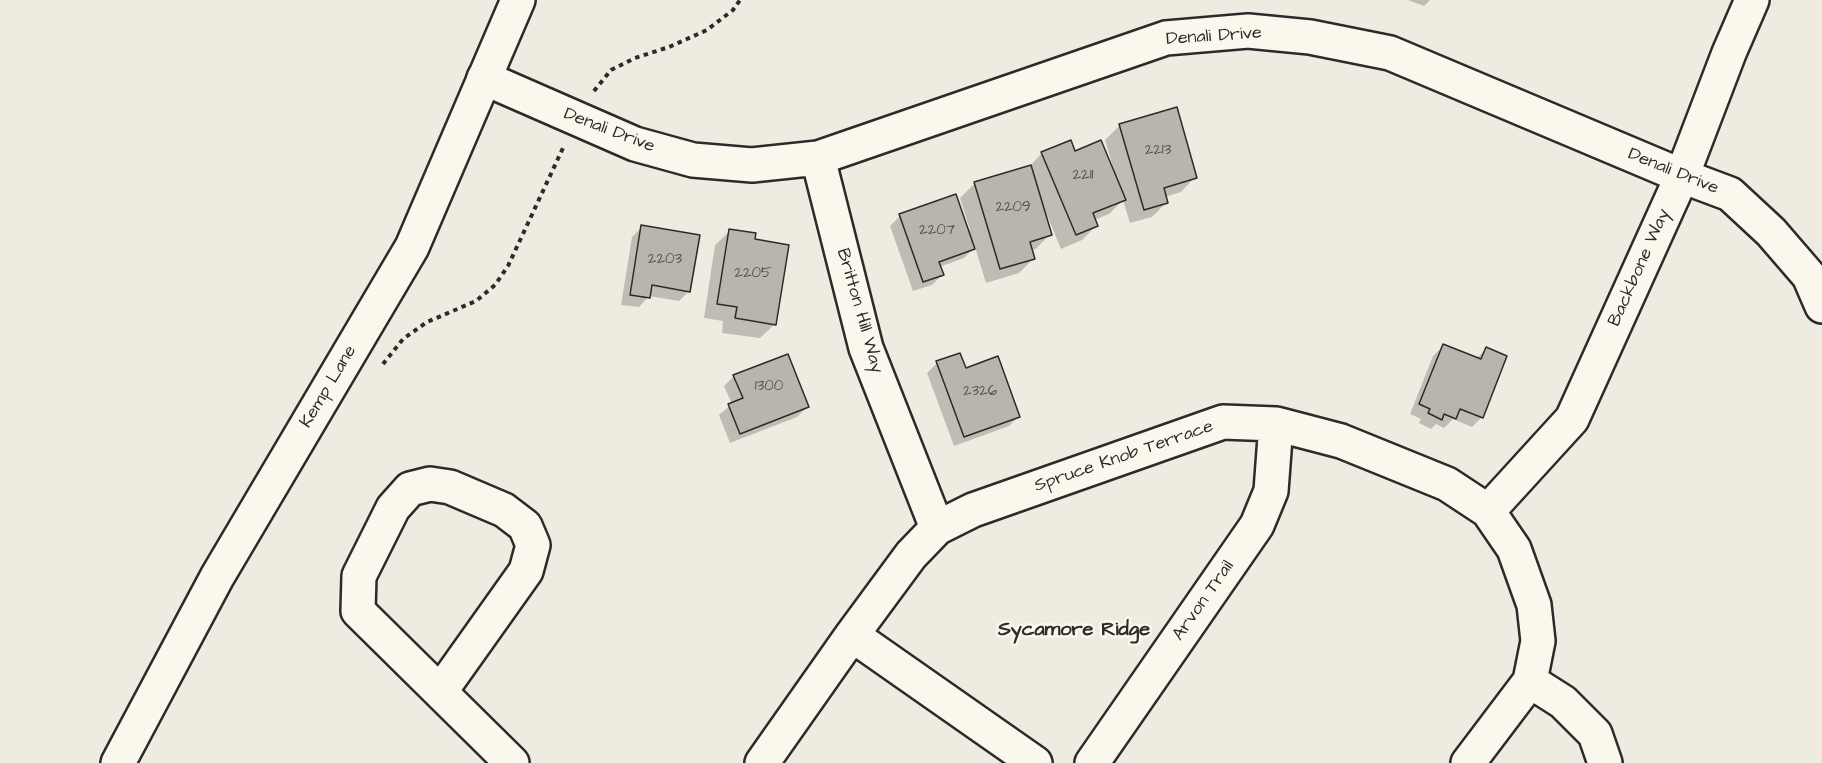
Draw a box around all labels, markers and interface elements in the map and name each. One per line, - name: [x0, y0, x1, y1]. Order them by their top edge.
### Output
- street label: Denali Drive: [1165, 23, 1263, 51]
- street label: Denali Drive: [560, 104, 658, 158]
- house number: 2213: [1145, 142, 1171, 160]
- street label: Denali Drive: [1625, 144, 1721, 200]
- house number: 2211: [1072, 167, 1094, 185]
- house number: 2209: [995, 199, 1031, 217]
- street label: Backbone Way: [1604, 206, 1676, 330]
- house number: 2207: [919, 222, 955, 240]
- street label: Britton Hill Way: [831, 246, 887, 376]
- house number: 2203: [648, 251, 682, 269]
- house number: 2205: [734, 265, 772, 283]
- street label: Kemp Lane: [296, 342, 362, 432]
- house number: 1300: [755, 378, 783, 396]
- house number: 2326: [963, 383, 997, 401]
- street label: Spruce Knob Terrace: [1032, 416, 1216, 498]
- street label: Arvon Trail: [1168, 557, 1240, 645]
- district label: Sycamore Ridge: [998, 619, 1150, 643]

